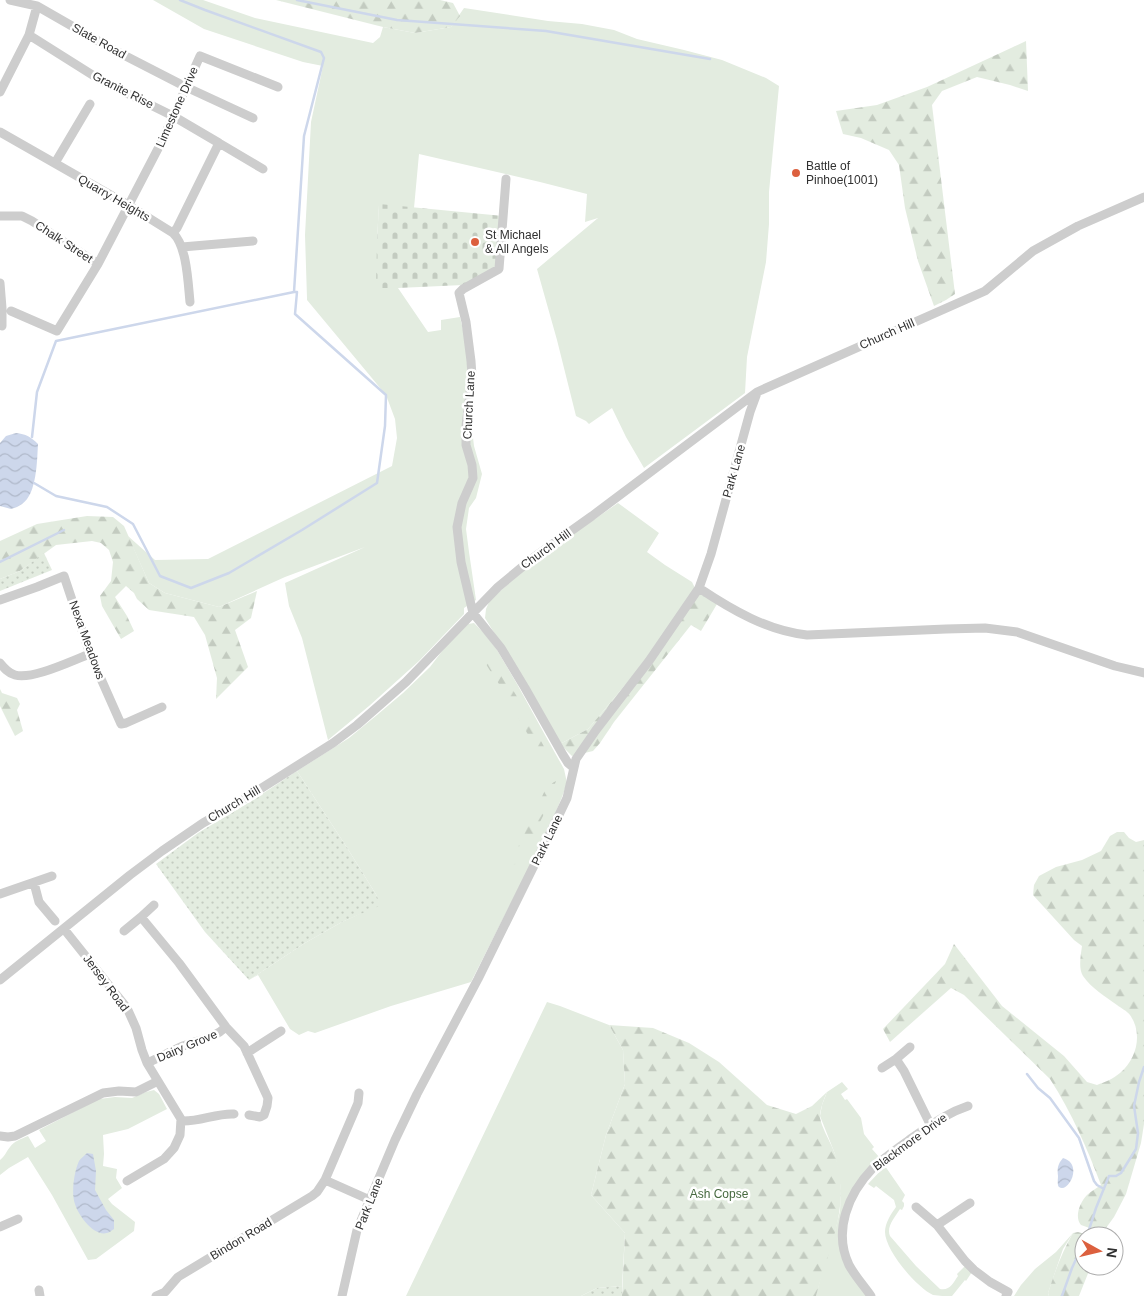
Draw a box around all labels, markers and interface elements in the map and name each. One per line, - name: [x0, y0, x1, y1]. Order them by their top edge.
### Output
- street label: Slate Road: [70, 20, 128, 62]
- street label: Limestone Drive: [153, 64, 201, 149]
- street label: Granite Rise: [90, 69, 156, 112]
- place label: Battle of Pinhoe(1001): [806, 159, 878, 187]
- marker: Battle of Pinhoe(1001): [790, 167, 802, 179]
- street label: Quarry Heights: [76, 172, 152, 224]
- street label: Chalk Street: [32, 218, 96, 266]
- place label: St Michael & All Angels: [485, 228, 548, 256]
- marker: St Michael & All Angels: [469, 236, 481, 248]
- street label: Church Hill: [857, 316, 917, 352]
- street label: Church Lane: [460, 370, 478, 440]
- street label: Park Lane: [720, 442, 748, 499]
- street label: Church Hill: [518, 526, 574, 572]
- street label: Nexa Meadows: [66, 599, 108, 681]
- street label: Church Hill: [205, 783, 263, 825]
- street label: Park Lane: [529, 812, 565, 868]
- street label: Jersey Road: [80, 952, 132, 1014]
- street label: Dairy Grove: [155, 1027, 219, 1065]
- street label: Blackmore Drive: [870, 1110, 950, 1174]
- street label: Park Lane: [352, 1176, 386, 1232]
- park label: Ash Copse: [690, 1187, 749, 1201]
- street label: Bindon Road: [208, 1215, 274, 1263]
- north arrow: [1074, 1226, 1124, 1276]
- text: N: [1103, 1247, 1121, 1259]

